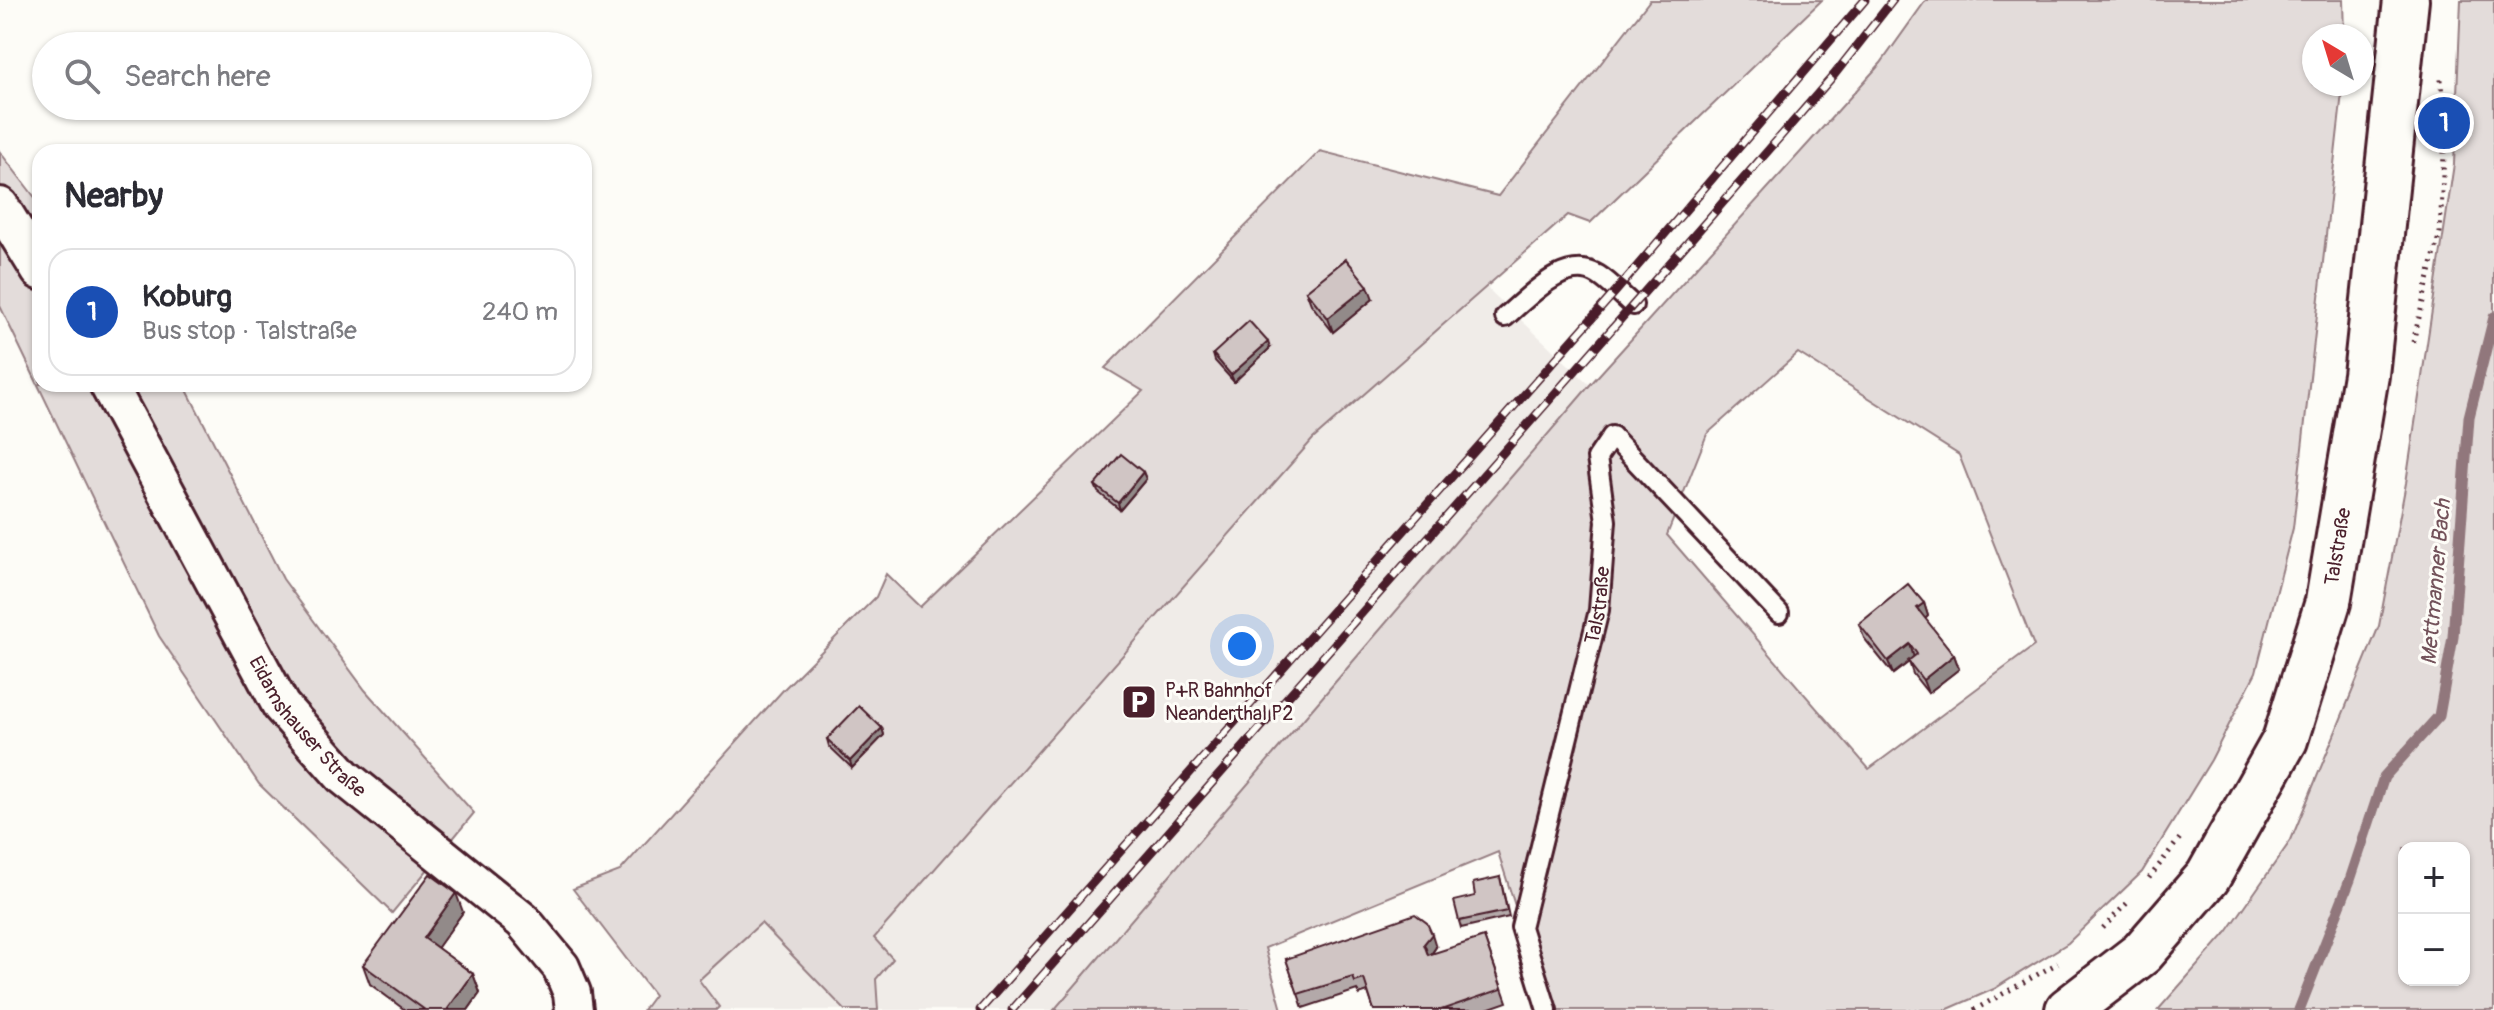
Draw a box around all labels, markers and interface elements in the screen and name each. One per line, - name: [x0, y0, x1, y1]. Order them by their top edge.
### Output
- north arrow: [2302, 24, 2374, 96]
- search box: [32, 32, 592, 120]
- icon: search: [60, 54, 104, 98]
- text: Search here: [124, 58, 271, 95]
- pin: 1: [2418, 93, 2470, 153]
- text: Nearby: [64, 175, 163, 218]
- text: Koburg: [142, 278, 232, 315]
- text: 1: [87, 296, 97, 328]
- text: 240 m: [482, 296, 558, 328]
- text: Bus stop · Talstraße: [142, 315, 357, 347]
- water label: Mettmanner Bach: [2415, 496, 2457, 666]
- street label: Talstraße: [2319, 506, 2357, 587]
- street label: Talstraße: [1579, 565, 1615, 647]
- your location: [1222, 626, 1262, 666]
- street label: Eidamshauser Straße: [243, 652, 371, 803]
- place label: P+R Bahnhof Neanderthal P2: [1165, 678, 1293, 726]
- parking icon: P+R Bahnhof Neanderthal P2: [1120, 683, 1158, 721]
- map controls: [2398, 842, 2470, 986]
- button: +: [2398, 842, 2470, 914]
- button: −: [2398, 914, 2470, 986]

